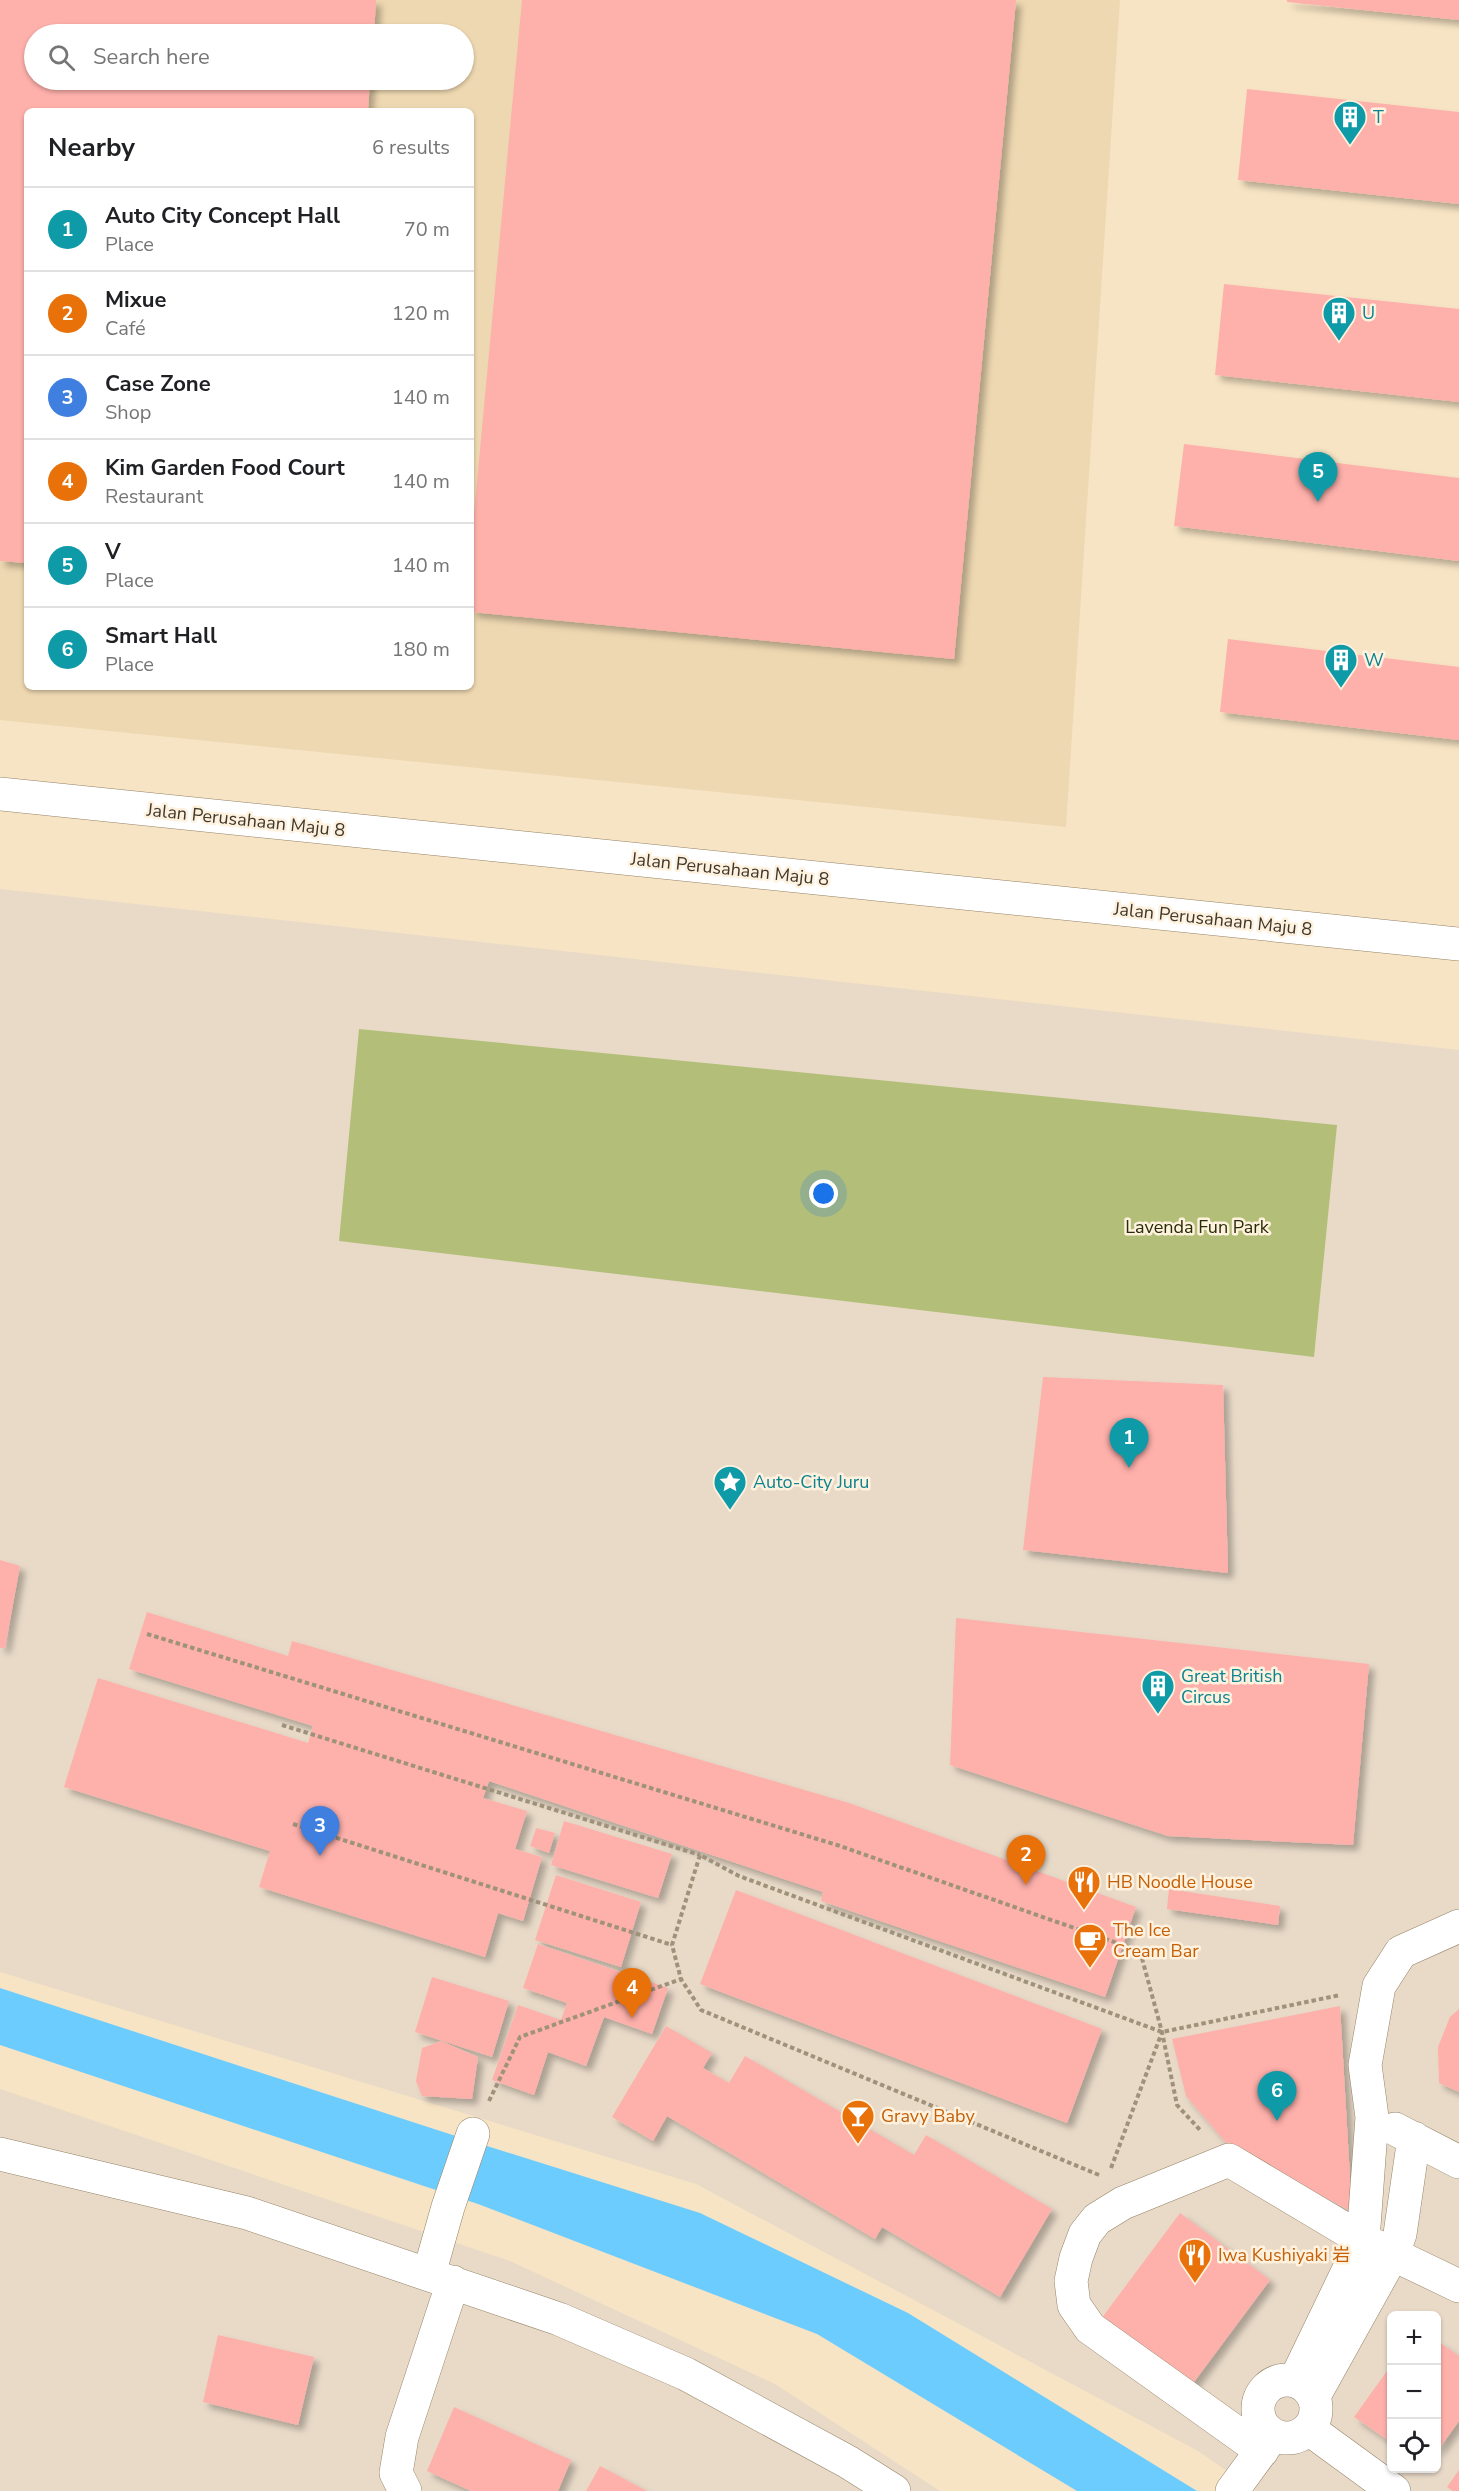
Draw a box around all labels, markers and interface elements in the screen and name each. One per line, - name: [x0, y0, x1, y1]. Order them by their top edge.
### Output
- search box: [24, 24, 474, 90]
- icon: search: [45, 41, 78, 74]
- text: Search here: [93, 42, 210, 72]
- building icon: T: [1332, 99, 1368, 146]
- place label: T: [1373, 105, 1384, 129]
- text: Nearby: [48, 130, 135, 165]
- text: 6 results: [372, 134, 450, 161]
- text: Auto City Concept Hall: [105, 201, 340, 231]
- text: 1: [62, 216, 74, 243]
- text: 70 m: [404, 216, 450, 243]
- text: Place: [105, 231, 154, 258]
- text: Mixue: [105, 285, 166, 315]
- building icon: U: [1321, 295, 1357, 342]
- text: 2: [62, 300, 74, 327]
- text: 120 m: [392, 300, 450, 327]
- place label: U: [1362, 301, 1375, 325]
- text: Café: [105, 315, 146, 342]
- text: Case Zone: [105, 369, 211, 399]
- text: 3: [62, 384, 74, 411]
- text: 140 m: [392, 384, 450, 411]
- text: Shop: [105, 399, 151, 426]
- pin: 5: [1298, 452, 1338, 502]
- text: Kim Garden Food Court: [105, 453, 345, 483]
- text: 4: [62, 468, 74, 495]
- text: 140 m: [392, 468, 450, 495]
- text: Restaurant: [105, 483, 203, 510]
- text: V: [105, 537, 121, 567]
- text: 5: [62, 552, 74, 579]
- text: 140 m: [392, 552, 450, 579]
- text: Place: [105, 567, 154, 594]
- text: Smart Hall: [105, 621, 217, 651]
- text: 6: [62, 636, 74, 663]
- text: 180 m: [392, 636, 450, 663]
- building icon: W: [1323, 642, 1359, 689]
- place label: W: [1364, 648, 1384, 672]
- text: Place: [105, 651, 154, 678]
- street label: Jalan Perusahaan Maju 8: [145, 798, 346, 842]
- street label: Jalan Perusahaan Maju 8: [629, 847, 830, 891]
- street label: Jalan Perusahaan Maju 8: [1112, 897, 1313, 941]
- your location: [809, 1179, 838, 1208]
- park label: Lavenda Fun Park: [1125, 1215, 1270, 1239]
- pin: 1: [1110, 1418, 1148, 1468]
- place icon: Auto-City Juru: [712, 1464, 748, 1511]
- place label: Auto-City Juru: [753, 1470, 869, 1494]
- place label: Great British Circus: [1181, 1664, 1283, 1709]
- building icon: Great British Circus: [1140, 1668, 1176, 1715]
- pin: 3: [300, 1806, 340, 1856]
- pin: 2: [1006, 1836, 1046, 1885]
- restaurant icon: HB Noodle House: [1066, 1864, 1102, 1911]
- place label: HB Noodle House: [1107, 1870, 1253, 1894]
- place label: The Ice Cream Bar: [1113, 1918, 1199, 1963]
- cafe icon: The Ice Cream Bar: [1072, 1922, 1108, 1969]
- pin: 4: [612, 1968, 652, 2018]
- pin: 6: [1258, 2072, 1296, 2121]
- bar icon: Gravy Baby: [840, 2098, 876, 2145]
- place label: Gravy Baby: [881, 2104, 975, 2128]
- restaurant icon: Iwa Kushiyaki 岩: [1177, 2237, 1213, 2284]
- place label: Iwa Kushiyaki 岩: [1218, 2243, 1350, 2267]
- map controls: [1387, 2311, 1441, 2473]
- button: +: [1387, 2311, 1441, 2365]
- button: −: [1387, 2365, 1441, 2419]
- button: locate: [1387, 2419, 1441, 2473]

